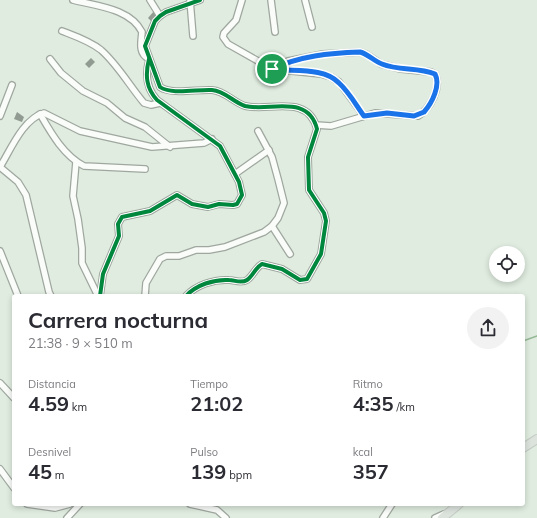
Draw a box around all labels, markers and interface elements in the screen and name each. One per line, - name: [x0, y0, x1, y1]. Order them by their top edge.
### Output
- pin: [255, 52, 289, 86]
- icon: arrive: [261, 58, 283, 80]
- map controls: [489, 246, 525, 282]
- button: locate: [489, 246, 525, 282]
- text: Carrera nocturna: [28, 306, 208, 334]
- button: share: [467, 307, 509, 349]
- text: 21:38 · 9 × 510 m: [28, 335, 133, 351]
- text: Distancia: [28, 377, 76, 391]
- text: Tiempo: [190, 377, 228, 391]
- text: Ritmo: [353, 377, 383, 391]
- text: 4.59: [28, 391, 69, 416]
- text: 21:02: [190, 391, 243, 416]
- text: 4:35: [353, 391, 394, 416]
- text: km: [69, 400, 87, 414]
- text: /km: [394, 400, 415, 414]
- text: Desnivel: [28, 445, 71, 459]
- text: Pulso: [190, 445, 218, 459]
- text: kcal: [353, 445, 373, 459]
- text: 45: [28, 459, 52, 484]
- text: 139: [190, 459, 226, 484]
- text: 357: [353, 459, 389, 484]
- text: m: [52, 468, 65, 482]
- text: bpm: [226, 468, 252, 482]

